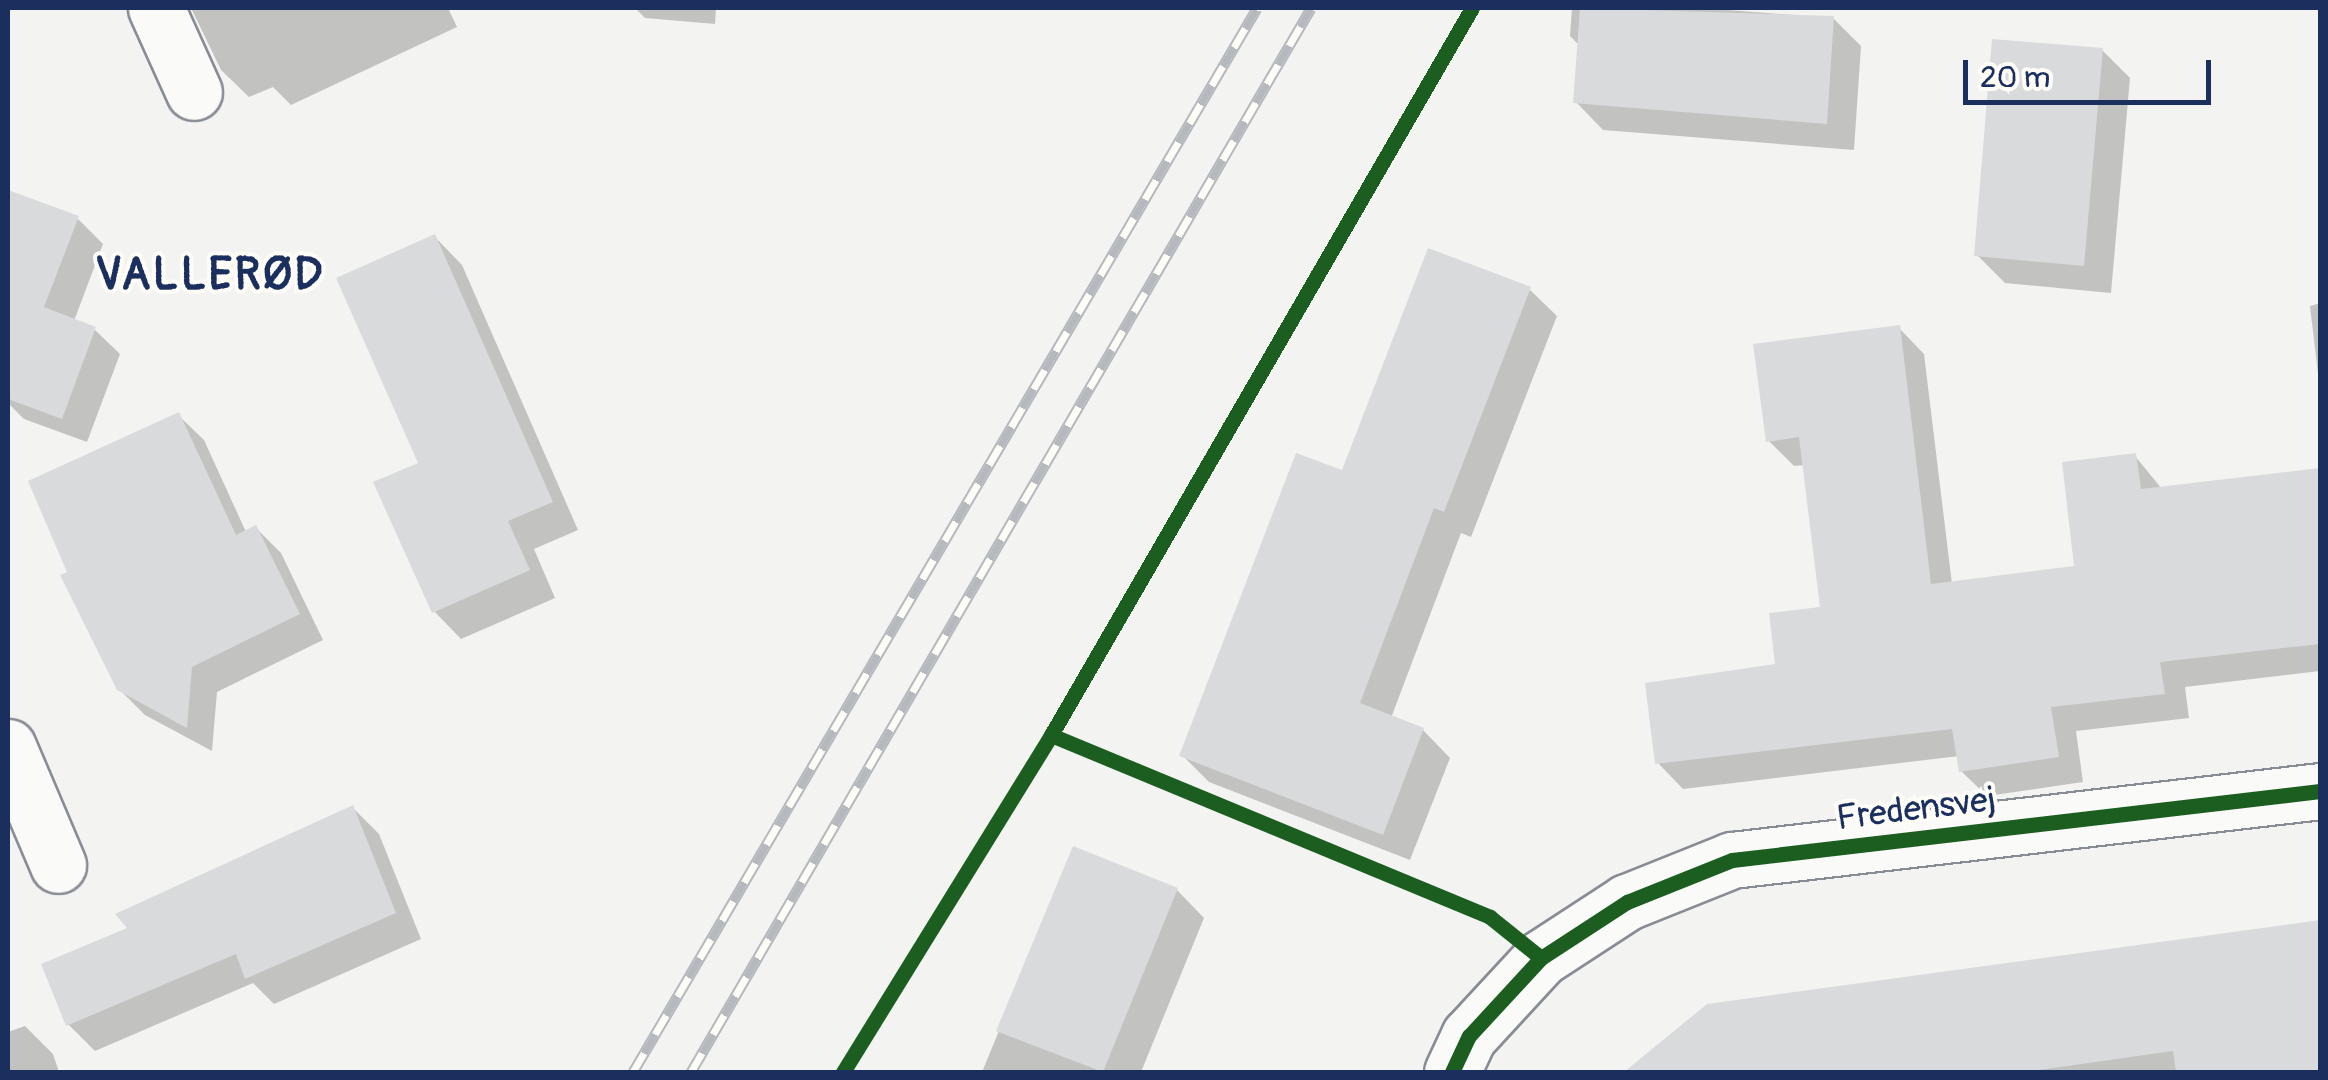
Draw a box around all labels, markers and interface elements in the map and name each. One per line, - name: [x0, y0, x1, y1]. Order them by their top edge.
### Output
- scale bar: [1968, 40, 2216, 102]
- text: 20 m: [1980, 59, 2050, 96]
- district label: VALLERØD: [95, 249, 325, 303]
- street label: Fredensvej: [1834, 778, 1998, 840]

